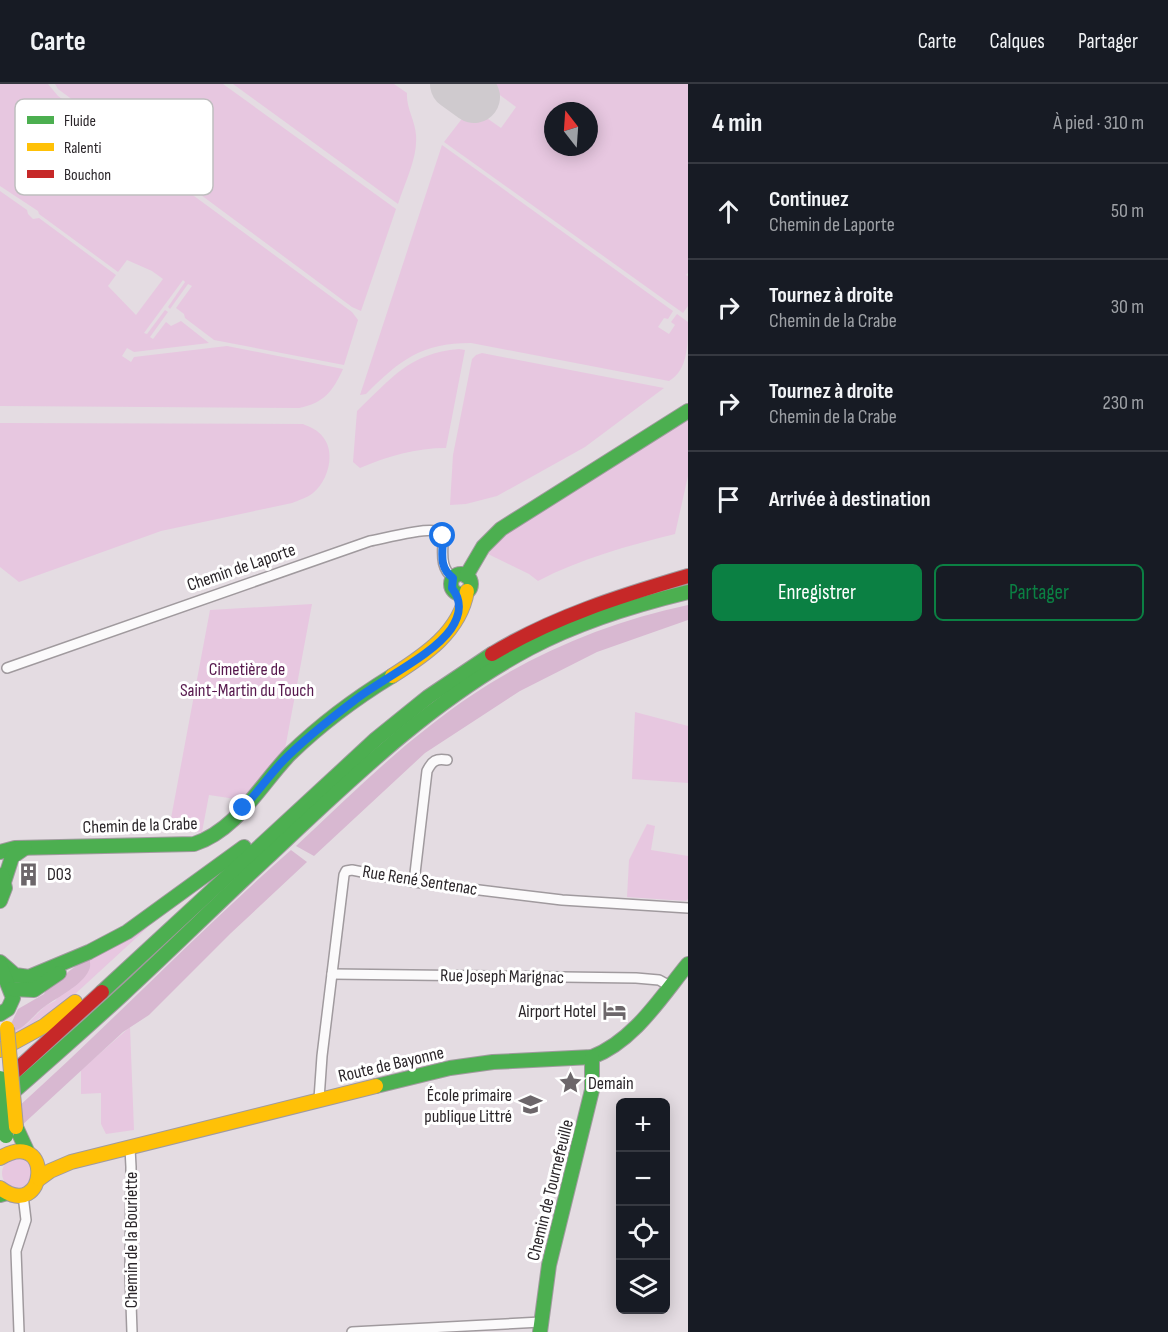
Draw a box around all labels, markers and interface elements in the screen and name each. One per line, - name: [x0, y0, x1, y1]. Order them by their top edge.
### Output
- text: Carte: [30, 25, 86, 58]
- text: Carte: [918, 29, 957, 54]
- text: Calques: [990, 29, 1045, 54]
- text: Partager: [1078, 29, 1138, 54]
- legend: [15, 99, 213, 195]
- north arrow: [544, 102, 598, 156]
- text: 4 min: [712, 108, 762, 139]
- text: À pied · 310 m: [1053, 111, 1144, 135]
- text: Fluide: [64, 112, 96, 131]
- text: Ralenti: [64, 139, 102, 158]
- text: Bouchon: [64, 166, 111, 185]
- text: Continuez: [769, 186, 849, 213]
- icon: ahead: [712, 195, 745, 228]
- text: 50 m: [1111, 199, 1144, 223]
- text: Chemin de Laporte: [769, 213, 895, 237]
- text: Tournez à droite: [769, 282, 894, 309]
- icon: right: [712, 291, 745, 324]
- text: 30 m: [1111, 295, 1144, 319]
- text: Chemin de la Crabe: [769, 309, 897, 333]
- text: Tournez à droite: [769, 378, 894, 405]
- icon: right: [712, 387, 745, 420]
- text: 230 m: [1102, 391, 1144, 415]
- text: Chemin de la Crabe: [769, 405, 897, 429]
- icon: arrive: [712, 483, 745, 516]
- text: Arrivée à destination: [769, 486, 931, 513]
- route start: [429, 522, 455, 548]
- street label: Chemin de Laporte: [184, 539, 298, 596]
- button: Enregistrer: [712, 564, 922, 621]
- button: Partager: [934, 564, 1144, 621]
- park label: Cimetière de Saint-Martin du Touch: [180, 659, 314, 701]
- route end: [229, 794, 255, 820]
- street label: Chemin de la Crabe: [82, 813, 198, 838]
- building icon: D03: [16, 861, 42, 887]
- street label: Rue René Sentenac: [361, 861, 479, 900]
- place label: D03: [47, 864, 71, 885]
- street label: Rue Joseph Marignac: [440, 965, 564, 988]
- hotel icon: Airport Hotel: [601, 998, 627, 1024]
- place label: Airport Hotel: [518, 1001, 596, 1022]
- street label: Route de Bayonne: [336, 1042, 446, 1087]
- place icon: Demain: [557, 1070, 583, 1096]
- place label: Demain: [588, 1073, 634, 1094]
- place label: École primaire publique Littré: [424, 1085, 512, 1127]
- school or university icon: École primaire publique Littré: [517, 1092, 543, 1118]
- map controls: [616, 1098, 670, 1314]
- button: +: [616, 1098, 670, 1152]
- street label: Chemin de Tournefeuille: [523, 1117, 578, 1263]
- button: −: [616, 1152, 670, 1206]
- street label: Chemin de la Bouriette: [121, 1172, 142, 1308]
- button: locate: [616, 1206, 670, 1260]
- button: layers: [616, 1260, 670, 1314]

